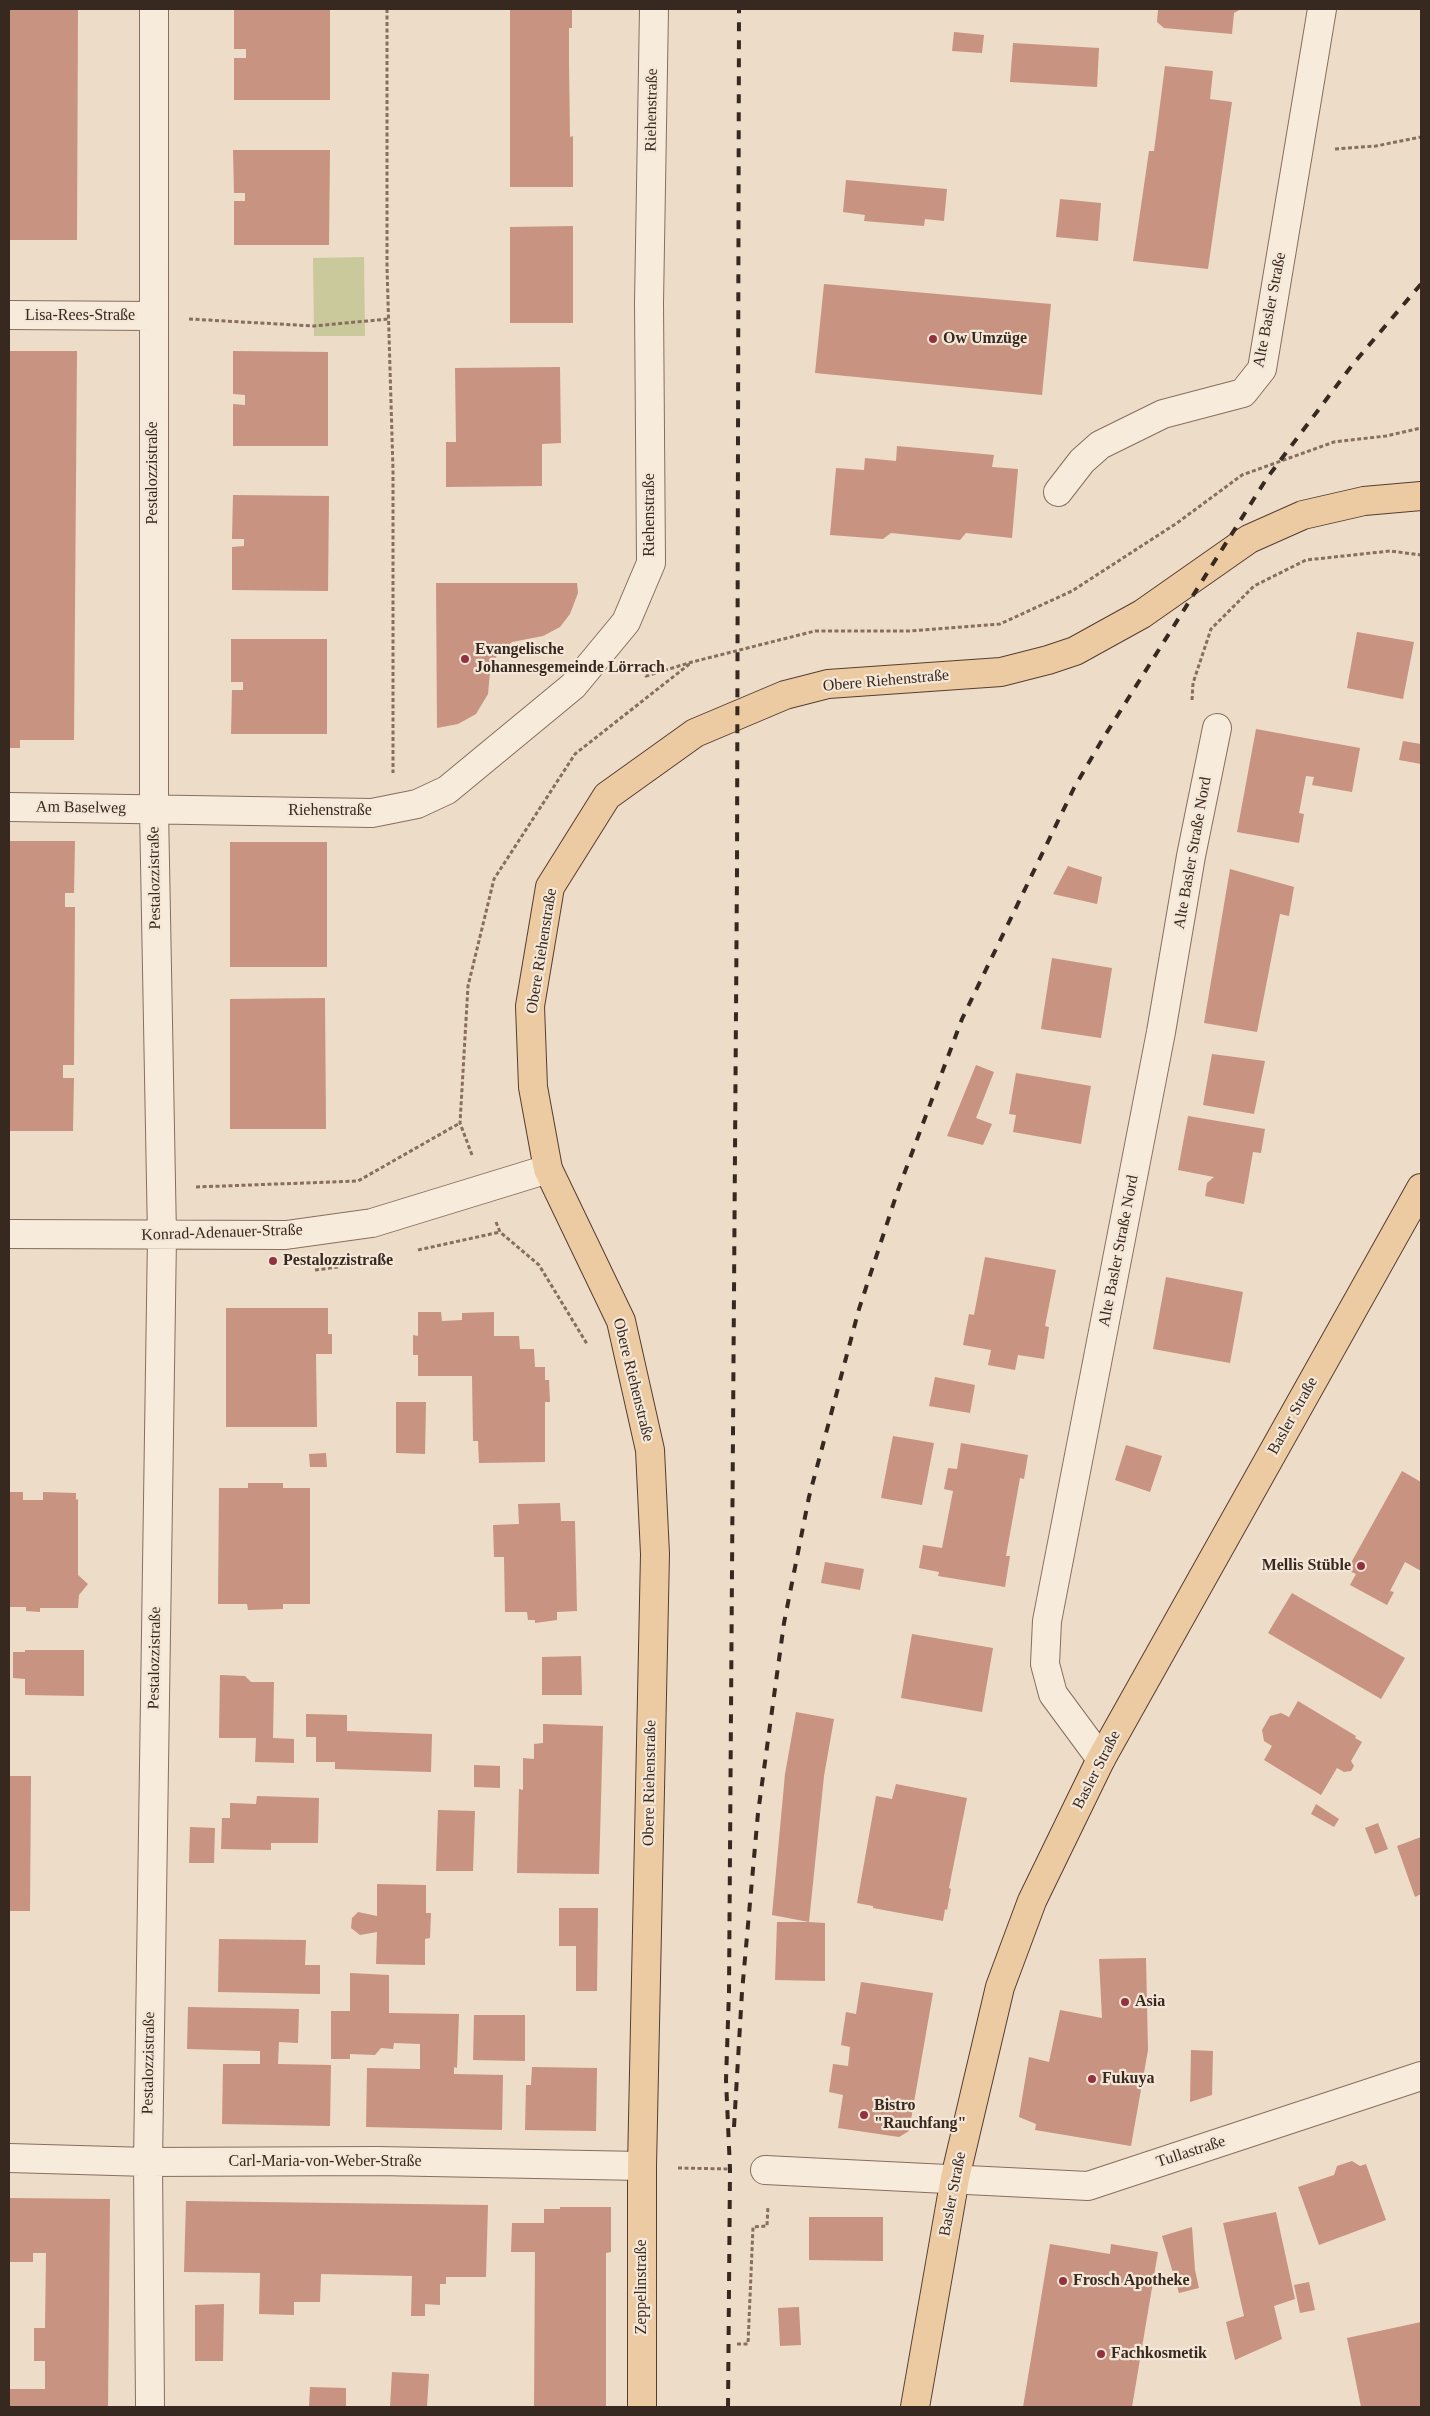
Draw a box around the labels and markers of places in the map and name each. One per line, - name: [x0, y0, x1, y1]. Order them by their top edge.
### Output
- place label: Ow Umzüge: [943, 329, 1027, 349]
- marker: Ow Umzüge: [927, 333, 939, 345]
- place label: Evangelische Johannesgemeinde Lörrach: [475, 640, 665, 678]
- marker: Evangelische Johannesgemeinde Lörrach: [459, 653, 471, 665]
- place label: Pestalozzistraße: [283, 1251, 393, 1271]
- marker: Pestalozzistraße: [267, 1255, 279, 1267]
- place label: Mellis Stüble: [1262, 1556, 1351, 1576]
- marker: Mellis Stüble: [1355, 1560, 1367, 1572]
- place label: Asia: [1135, 1992, 1165, 2012]
- marker: Asia: [1119, 1996, 1131, 2008]
- place label: Fukuya: [1102, 2069, 1154, 2089]
- marker: Fukuya: [1086, 2073, 1098, 2085]
- place label: Bistro "Rauchfang": [874, 2096, 966, 2134]
- marker: Bistro "Rauchfang": [858, 2109, 870, 2121]
- place label: Frosch Apotheke: [1073, 2271, 1190, 2291]
- marker: Frosch Apotheke: [1057, 2275, 1069, 2287]
- place label: Fachkosmetik: [1111, 2344, 1207, 2364]
- marker: Fachkosmetik: [1095, 2348, 1107, 2360]

